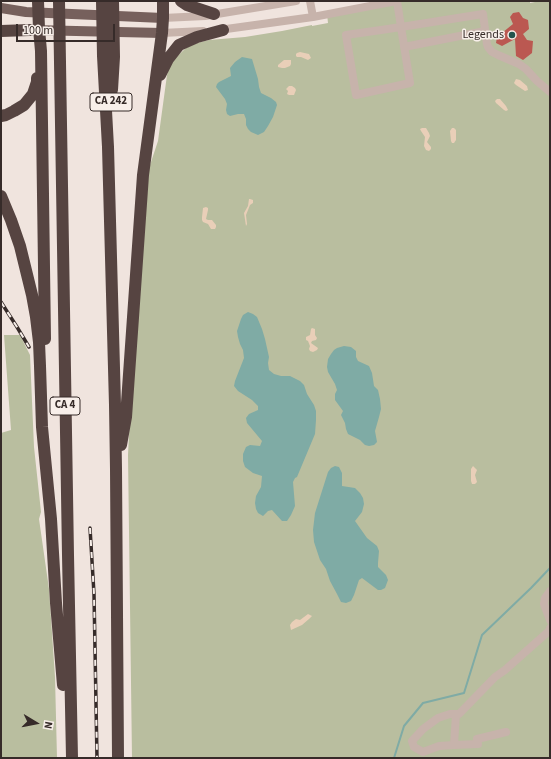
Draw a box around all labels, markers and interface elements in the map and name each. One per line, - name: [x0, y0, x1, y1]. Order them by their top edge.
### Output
- scale bar: [18, 16, 117, 42]
- text: 100 m: [23, 22, 53, 39]
- place label: Legends: [462, 28, 504, 42]
- marker: Legends: [507, 30, 517, 40]
- road number: CA 242: [90, 93, 132, 111]
- road number: CA 4: [50, 397, 80, 415]
- north arrow: [16, 703, 56, 743]
- text: N: [40, 720, 56, 730]

